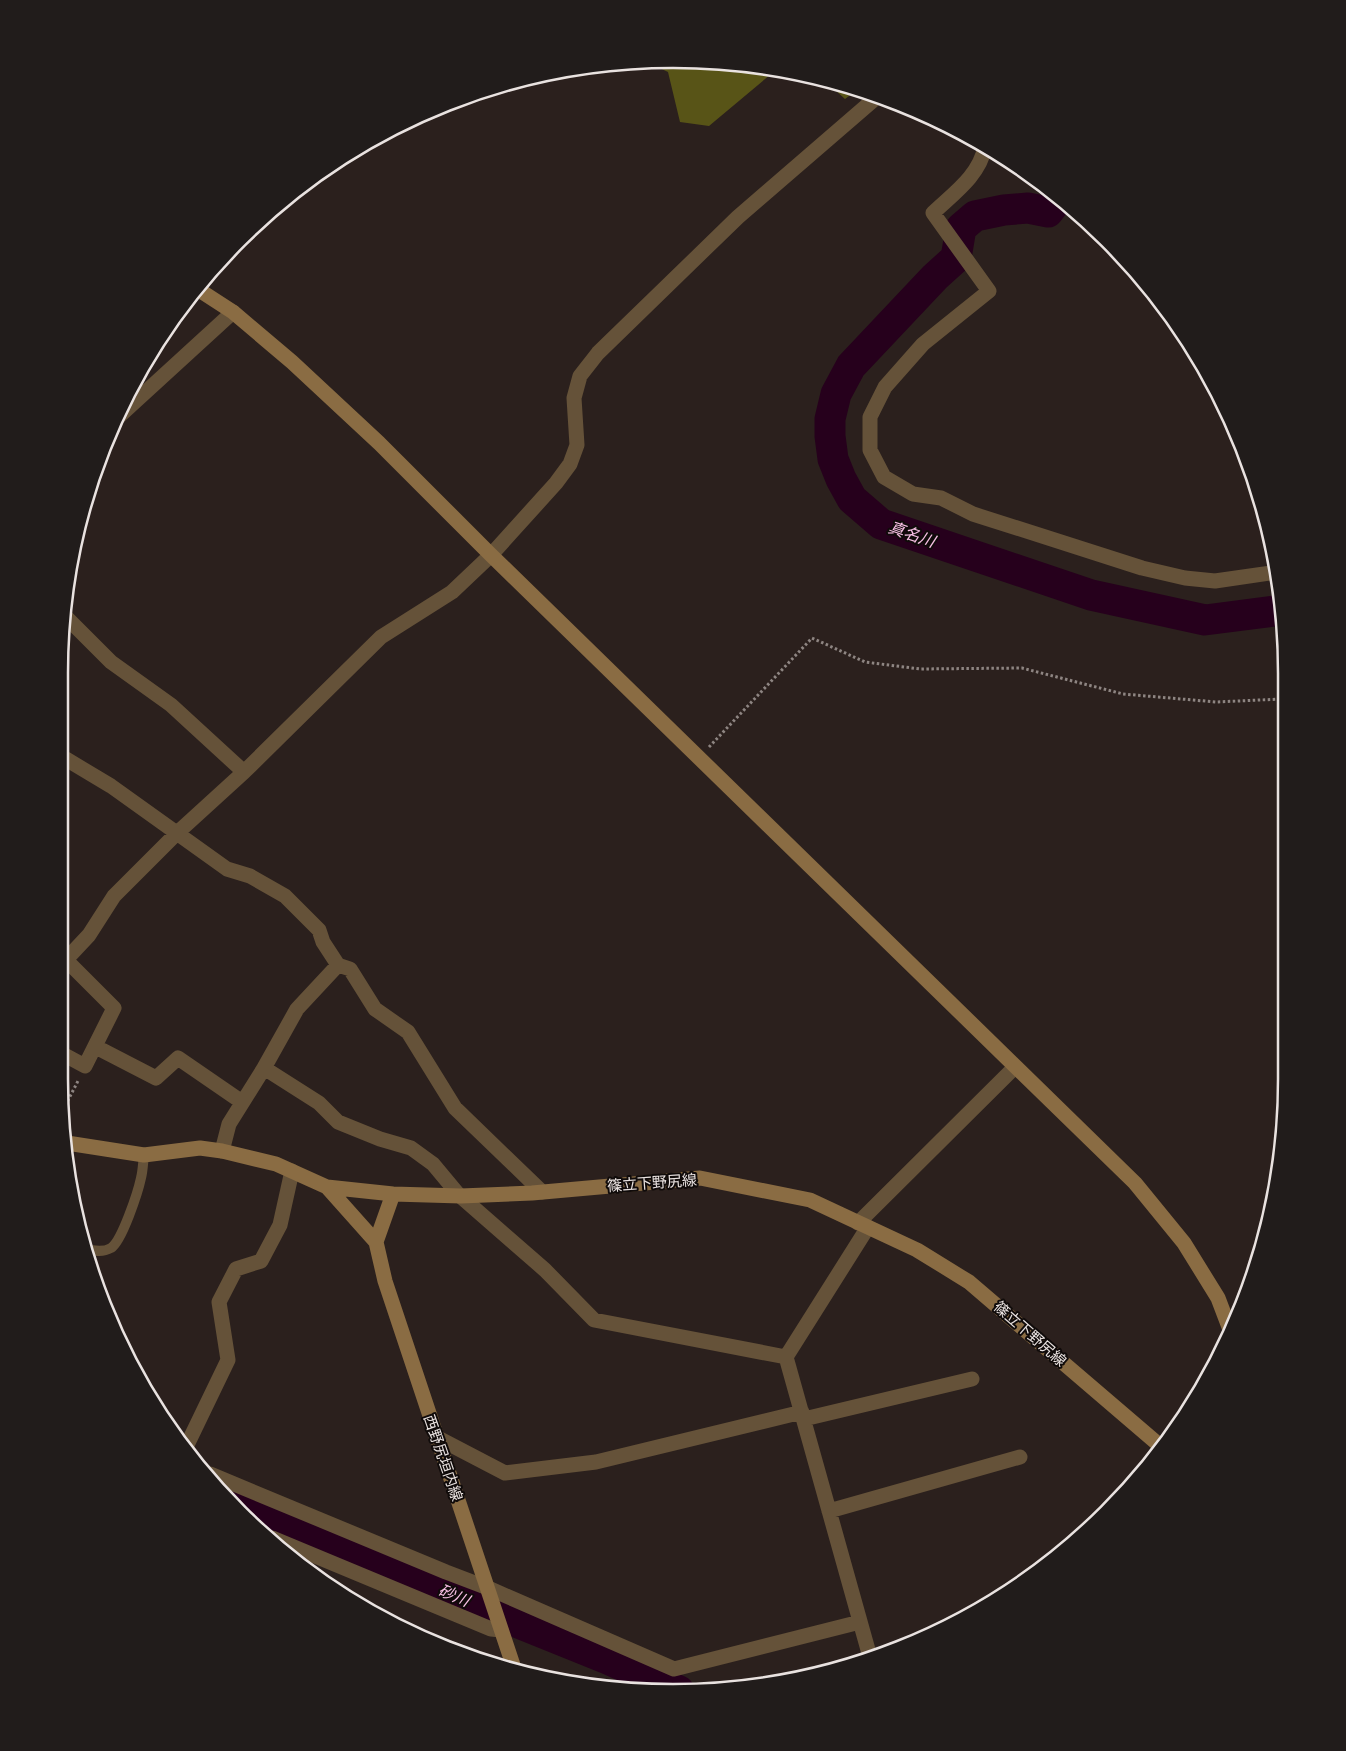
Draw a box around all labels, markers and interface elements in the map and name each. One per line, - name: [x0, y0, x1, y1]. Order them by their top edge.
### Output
- water label: 真名川: [886, 518, 940, 552]
- street label: 篠立下野尻線: [606, 1170, 698, 1195]
- street label: 篠立下野尻線: [990, 1297, 1071, 1370]
- street label: 西野尻垣内線: [420, 1412, 467, 1503]
- water label: 砂川: [435, 1580, 474, 1611]

